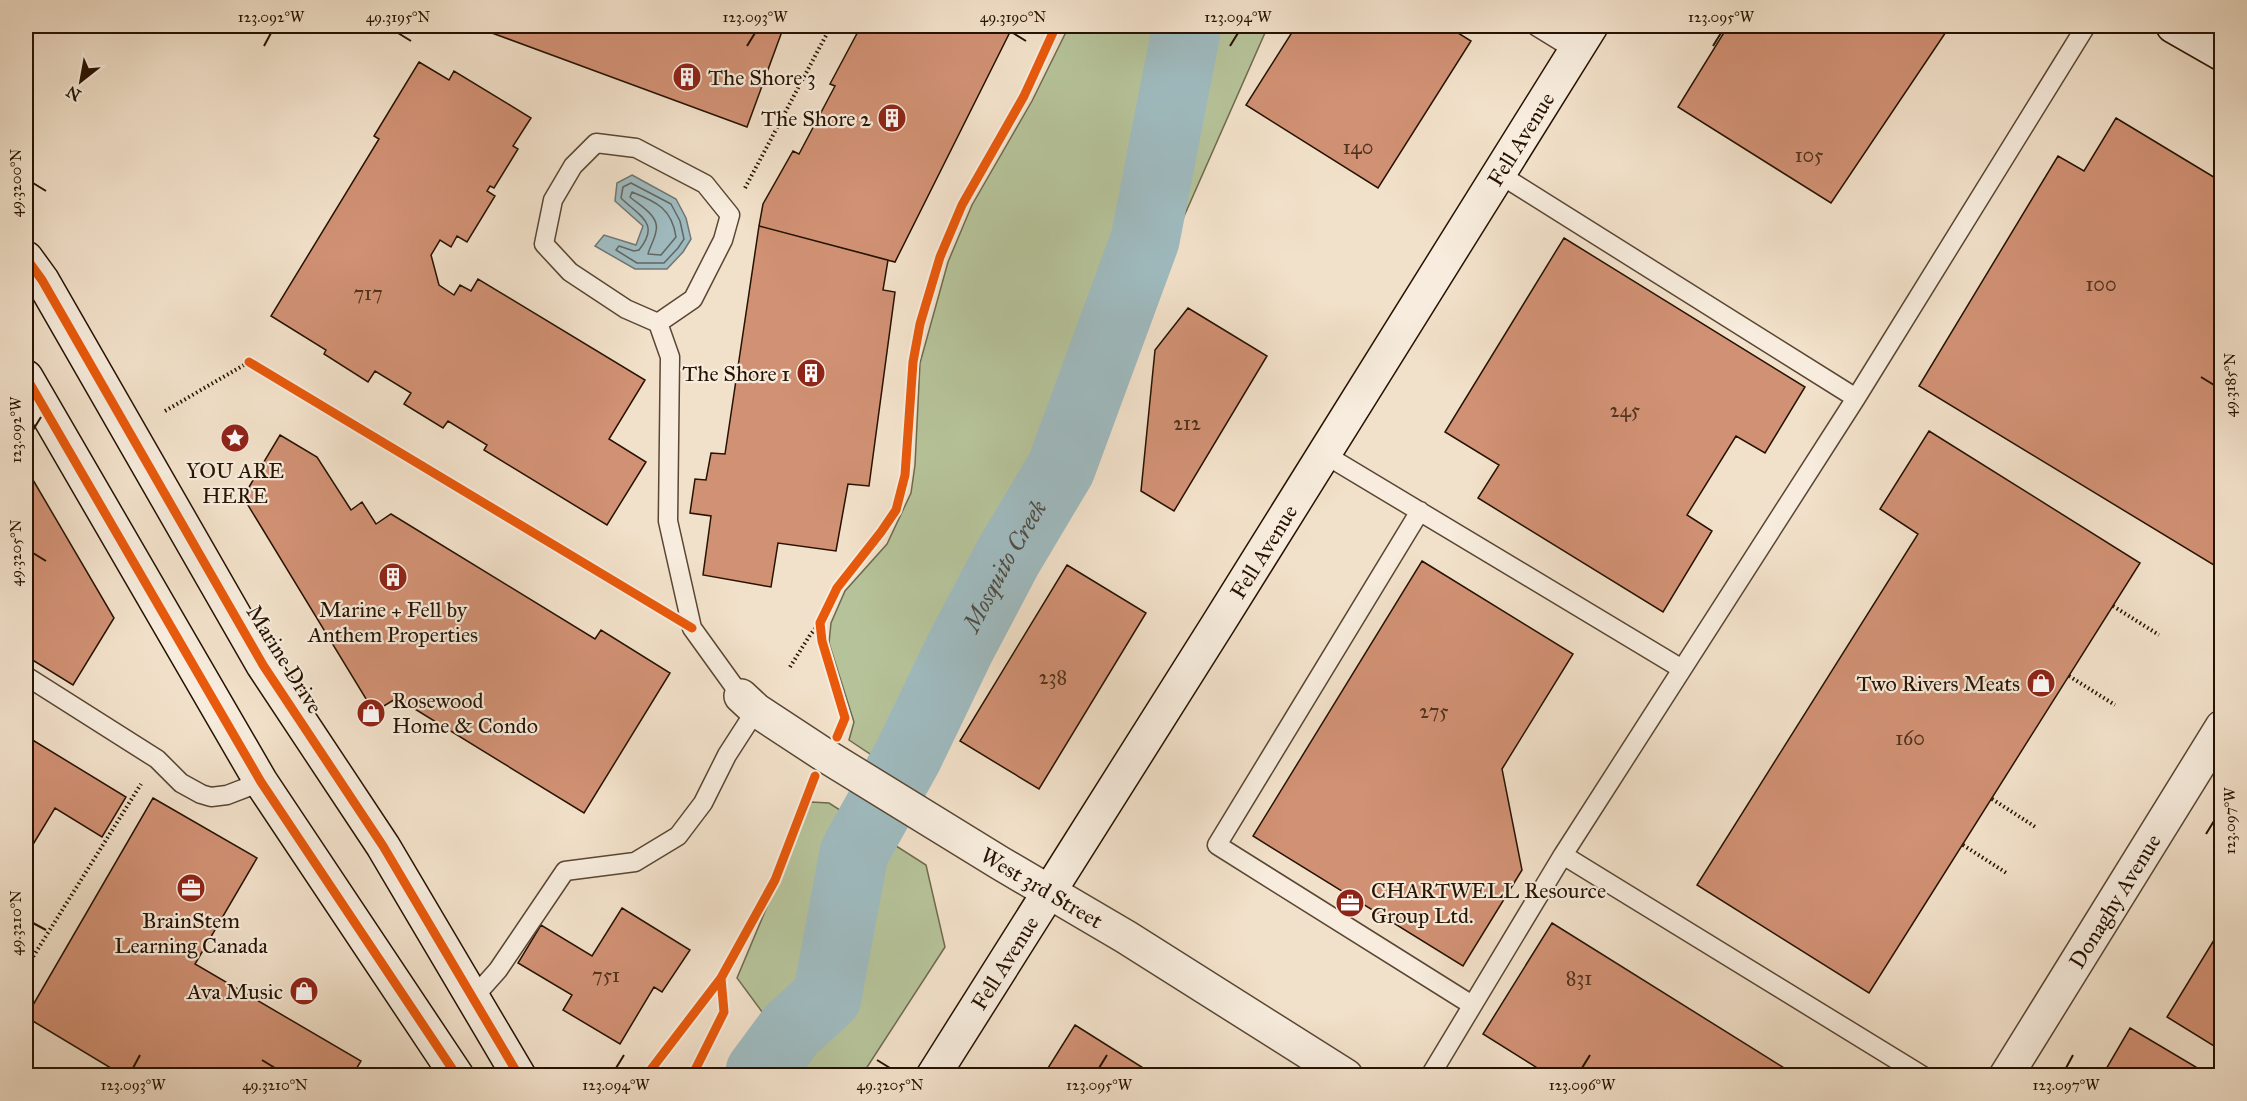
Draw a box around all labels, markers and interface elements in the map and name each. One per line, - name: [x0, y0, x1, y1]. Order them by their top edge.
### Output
- text: 123.092°W: [238, 8, 305, 26]
- text: 49.3195°N: [366, 8, 431, 26]
- text: 123.093°W: [723, 8, 788, 26]
- text: 49.3190°N: [980, 8, 1046, 26]
- text: 123.094°W: [1204, 8, 1272, 26]
- text: 123.095°W: [1688, 8, 1755, 26]
- north arrow: [51, 51, 111, 111]
- building icon: The Shore 3: [671, 61, 703, 93]
- place label: The Shore 3: [708, 64, 816, 91]
- text: N: [62, 82, 84, 105]
- street label: Fell Avenue: [1482, 87, 1560, 191]
- building icon: The Shore 2: [876, 102, 908, 134]
- place label: The Shore 2: [761, 105, 871, 132]
- house number: 140: [1343, 135, 1373, 159]
- house number: 105: [1795, 143, 1823, 167]
- text: 49.3200°N: [7, 148, 25, 217]
- house number: 100: [2085, 272, 2117, 296]
- house number: 717: [353, 281, 383, 305]
- text: 49.3185°N: [2221, 352, 2239, 417]
- building icon: The Shore 1: [795, 357, 827, 389]
- place label: The Shore 1: [682, 360, 790, 387]
- text: 123.092°W: [7, 396, 25, 463]
- house number: 245: [1610, 398, 1640, 422]
- house number: 212: [1173, 411, 1201, 435]
- place icon: YOU ARE HERE: [219, 422, 251, 454]
- place label: YOU ARE HERE: [186, 457, 284, 509]
- water label: Mosquito Creek: [955, 494, 1054, 638]
- street label: Fell Avenue: [1224, 500, 1303, 604]
- text: 49.3205°N: [7, 519, 25, 586]
- building icon: Marine + Fell by Anthem Properties: [377, 561, 409, 593]
- place label: Marine + Fell by Anthem Properties: [307, 596, 478, 648]
- street label: Marine Drive: [241, 600, 329, 719]
- house number: 238: [1039, 665, 1067, 689]
- shop icon: Two Rivers Meats: [2025, 667, 2057, 699]
- place label: Two Rivers Meats: [1857, 670, 2020, 697]
- place label: Rosewood Home & Condo: [392, 687, 538, 739]
- shop icon: Rosewood Home & Condo: [355, 697, 387, 729]
- house number: 275: [1419, 699, 1449, 723]
- house number: 160: [1895, 726, 1925, 750]
- text: 123.097°W: [2221, 787, 2239, 854]
- street label: Donaghy Avenue: [2063, 829, 2167, 973]
- street label: West 3rd Street: [976, 841, 1108, 934]
- office icon: BrainStem Learning Canada: [175, 872, 207, 904]
- place label: CHARTWELL Resource Group Ltd.: [1371, 877, 1606, 929]
- office icon: CHARTWELL Resource Group Ltd.: [1334, 887, 1366, 919]
- text: 49.3210°N: [7, 890, 25, 956]
- place label: BrainStem Learning Canada: [114, 907, 269, 959]
- street label: Fell Avenue: [965, 911, 1045, 1015]
- house number: 751: [592, 963, 620, 987]
- house number: 831: [1566, 966, 1592, 990]
- shop icon: Ava Music: [288, 975, 320, 1007]
- place label: Ava Music: [186, 978, 283, 1005]
- text: 123.093°W: [101, 1076, 166, 1094]
- text: 49.3210°N: [242, 1076, 308, 1094]
- text: 123.094°W: [582, 1076, 650, 1094]
- text: 49.3205°N: [857, 1076, 924, 1094]
- text: 123.095°W: [1066, 1076, 1133, 1094]
- text: 123.096°W: [1549, 1076, 1616, 1094]
- text: 123.097°W: [2033, 1076, 2100, 1094]

